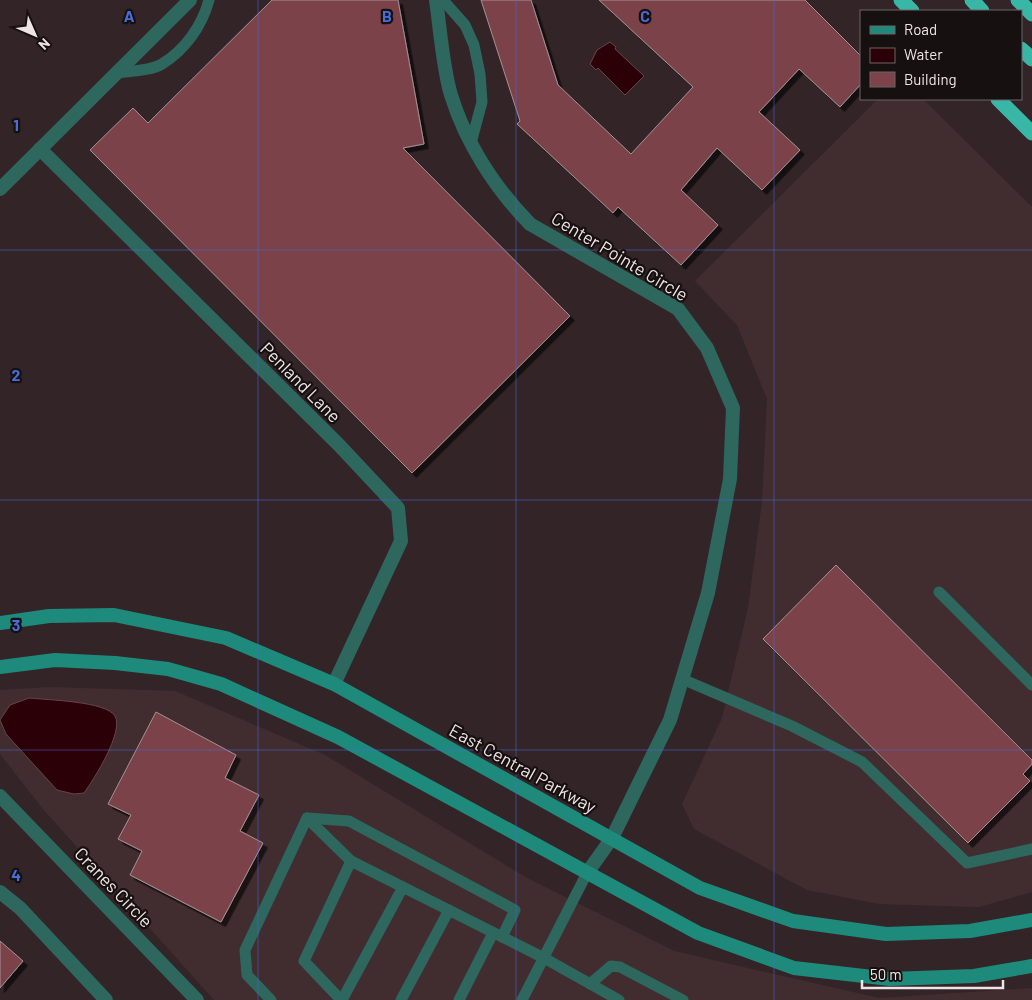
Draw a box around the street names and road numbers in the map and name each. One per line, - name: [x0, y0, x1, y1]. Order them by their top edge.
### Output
- street label: Center Pointe Circle: [548, 207, 692, 305]
- street label: Penland Lane: [256, 337, 346, 427]
- street label: East Central Parkway: [446, 718, 600, 818]
- street label: Cranes Circle: [70, 842, 158, 932]

